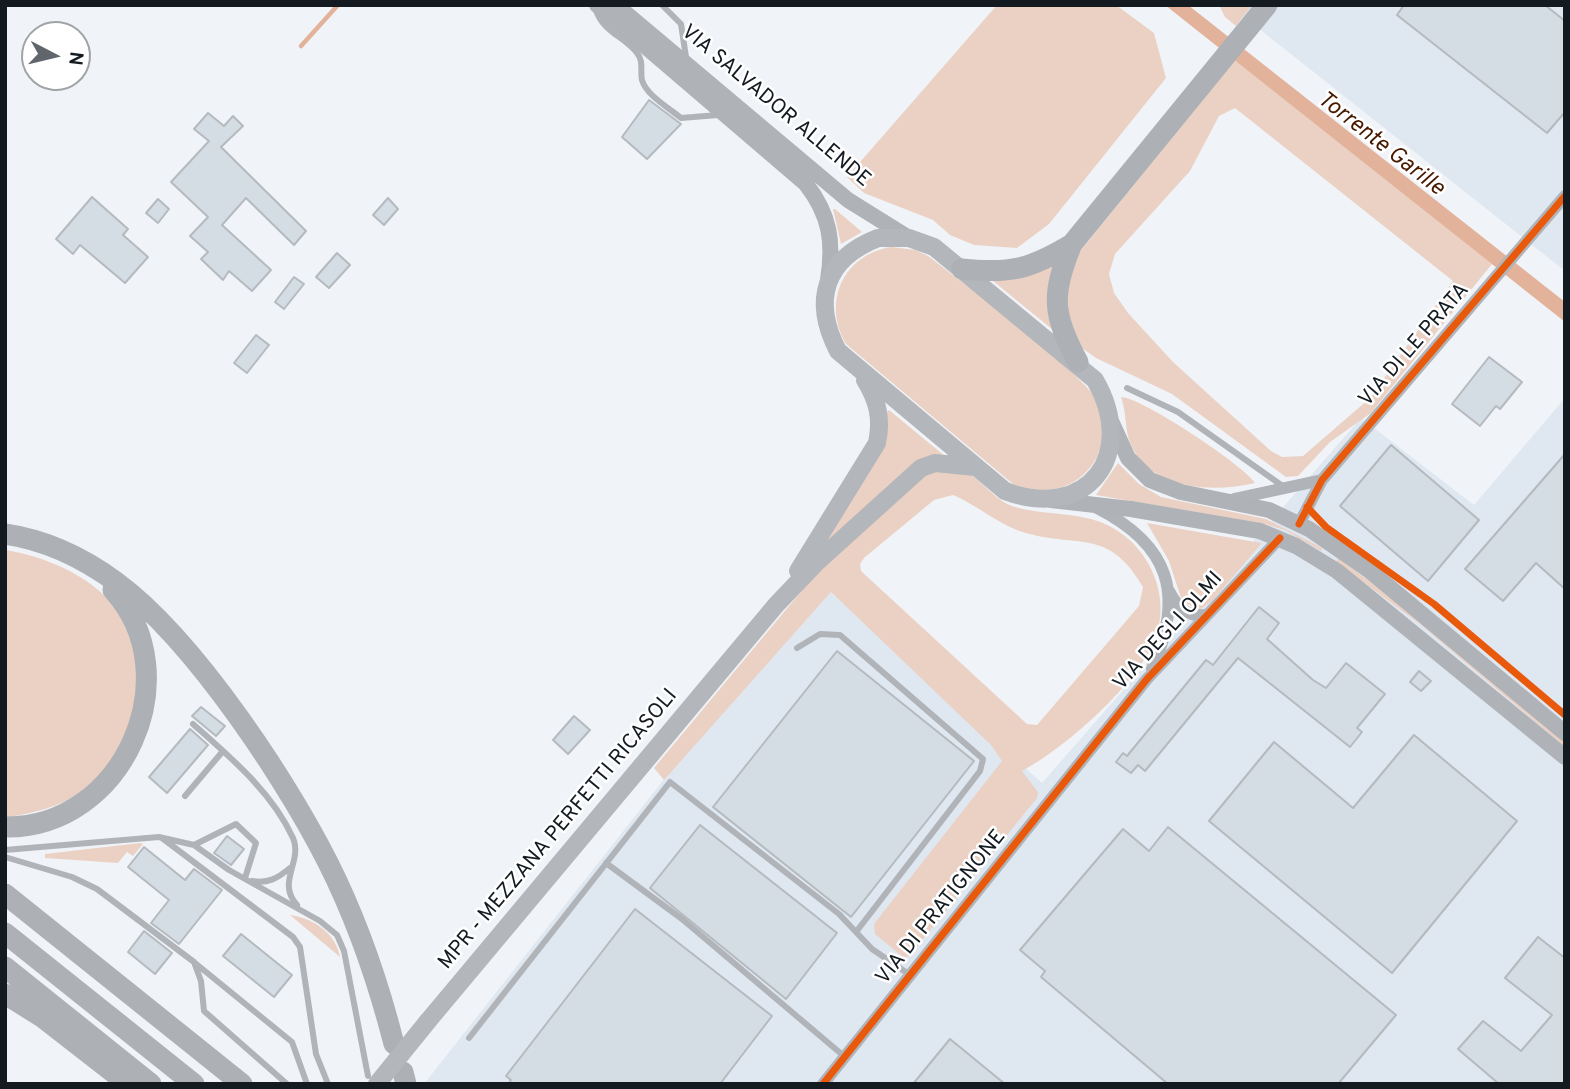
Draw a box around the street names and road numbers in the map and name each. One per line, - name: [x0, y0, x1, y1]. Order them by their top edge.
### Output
- street label: VIA SALVADOR ALLENDE: [675, 20, 875, 194]
- street label: VIA DI LE PRATA: [1355, 279, 1475, 413]
- street label: VIA DEGLI OLMI: [1109, 567, 1229, 697]
- street label: MPR - MEZZANA PERFETTI RICASOLI: [434, 685, 684, 975]
- street label: VIA DI PRATIGNONE: [872, 825, 1012, 991]

